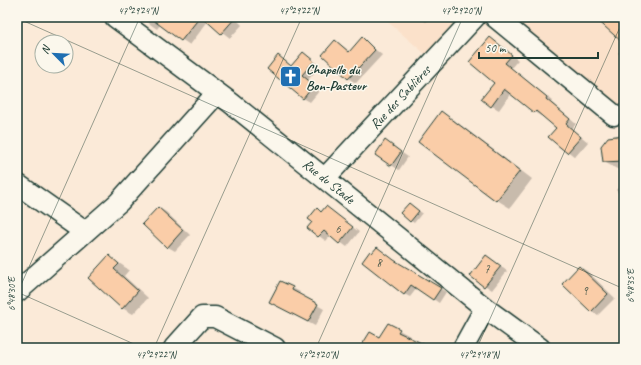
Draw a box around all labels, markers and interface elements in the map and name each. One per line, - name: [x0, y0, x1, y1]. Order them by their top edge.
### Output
- text: 47°29'24"N: [118, 4, 160, 17]
- text: 47°29'22"N: [279, 4, 321, 17]
- text: 47°29'20"N: [441, 4, 483, 17]
- north arrow: [34, 34, 74, 74]
- scale bar: [479, 34, 598, 60]
- text: 50 m: [485, 40, 507, 56]
- text: N: [37, 42, 54, 56]
- place label: Chapelle du Bon-Pasteur: [306, 61, 368, 94]
- street label: Rue des Sablières: [366, 61, 435, 133]
- church icon: Chapelle du Bon-Pasteur: [277, 64, 303, 90]
- street label: Rue du Stade: [299, 155, 359, 208]
- house number: 6: [335, 221, 341, 237]
- house number: 8: [376, 255, 383, 271]
- house number: 7: [484, 261, 490, 277]
- text: 6°48'35"E: [624, 267, 637, 303]
- text: 6°48'30"E: [5, 275, 18, 311]
- house number: 9: [582, 283, 589, 299]
- text: 47°29'22"N: [136, 348, 178, 361]
- text: 47°29'20"N: [298, 348, 340, 361]
- text: 47°29'18"N: [459, 348, 501, 361]

